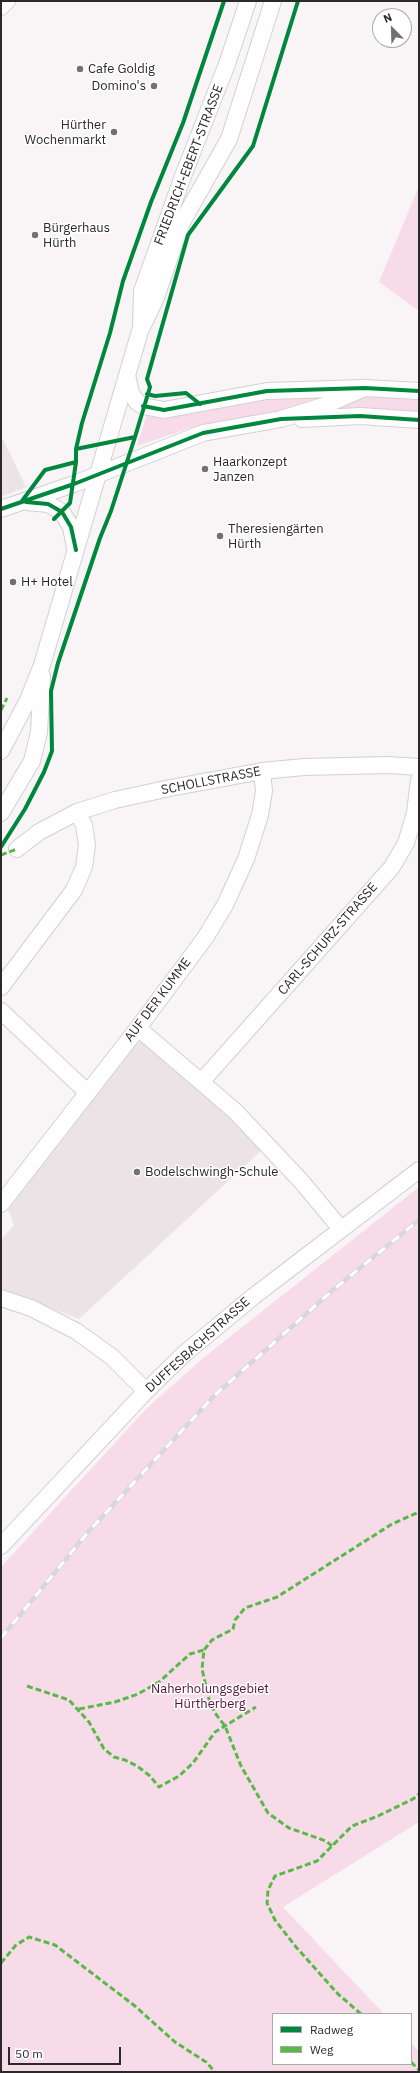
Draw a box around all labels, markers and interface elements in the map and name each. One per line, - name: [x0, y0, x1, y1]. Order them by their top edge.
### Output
- north arrow: [372, 8, 412, 48]
- text: N: [381, 10, 394, 26]
- place label: Cafe Goldig: [88, 61, 155, 77]
- marker: Cafe Goldig: [75, 64, 85, 74]
- place label: Domino's: [92, 78, 146, 94]
- marker: Domino's: [149, 81, 159, 91]
- street label: FRIEDRICH-EBERT-STRASSE: [151, 83, 227, 247]
- place label: Hürther Wochenmarkt: [25, 117, 106, 148]
- marker: Hürther Wochenmarkt: [109, 127, 119, 137]
- place label: Bürgerhaus Hürth: [43, 220, 110, 251]
- marker: Bürgerhaus Hürth: [30, 230, 40, 240]
- place label: Haarkonzept Janzen: [213, 454, 287, 485]
- marker: Haarkonzept Janzen: [200, 464, 210, 474]
- place label: Theresiengärten Hürth: [228, 521, 324, 552]
- marker: Theresiengärten Hürth: [215, 531, 225, 541]
- place label: H+ Hotel: [21, 574, 73, 590]
- marker: H+ Hotel: [8, 577, 18, 587]
- street label: SCHOLLSTRASSE: [160, 764, 262, 798]
- street label: CARL-SCHURZ-STRASSE: [275, 880, 381, 998]
- street label: AUF DER KUMME: [121, 955, 195, 1045]
- place label: Bodelschwingh-Schule: [145, 1164, 278, 1180]
- marker: Bodelschwingh-Schule: [132, 1167, 142, 1177]
- street label: DUFFESBACHSTRASSE: [143, 1294, 253, 1396]
- park label: Naherholungsgebiet Hürtherberg: [151, 1681, 269, 1712]
- legend: [272, 2013, 412, 2065]
- text: Radweg: [310, 2022, 353, 2037]
- scale bar: [10, 2039, 123, 2065]
- text: Weg: [310, 2042, 333, 2057]
- text: 50 m: [15, 2046, 43, 2061]

